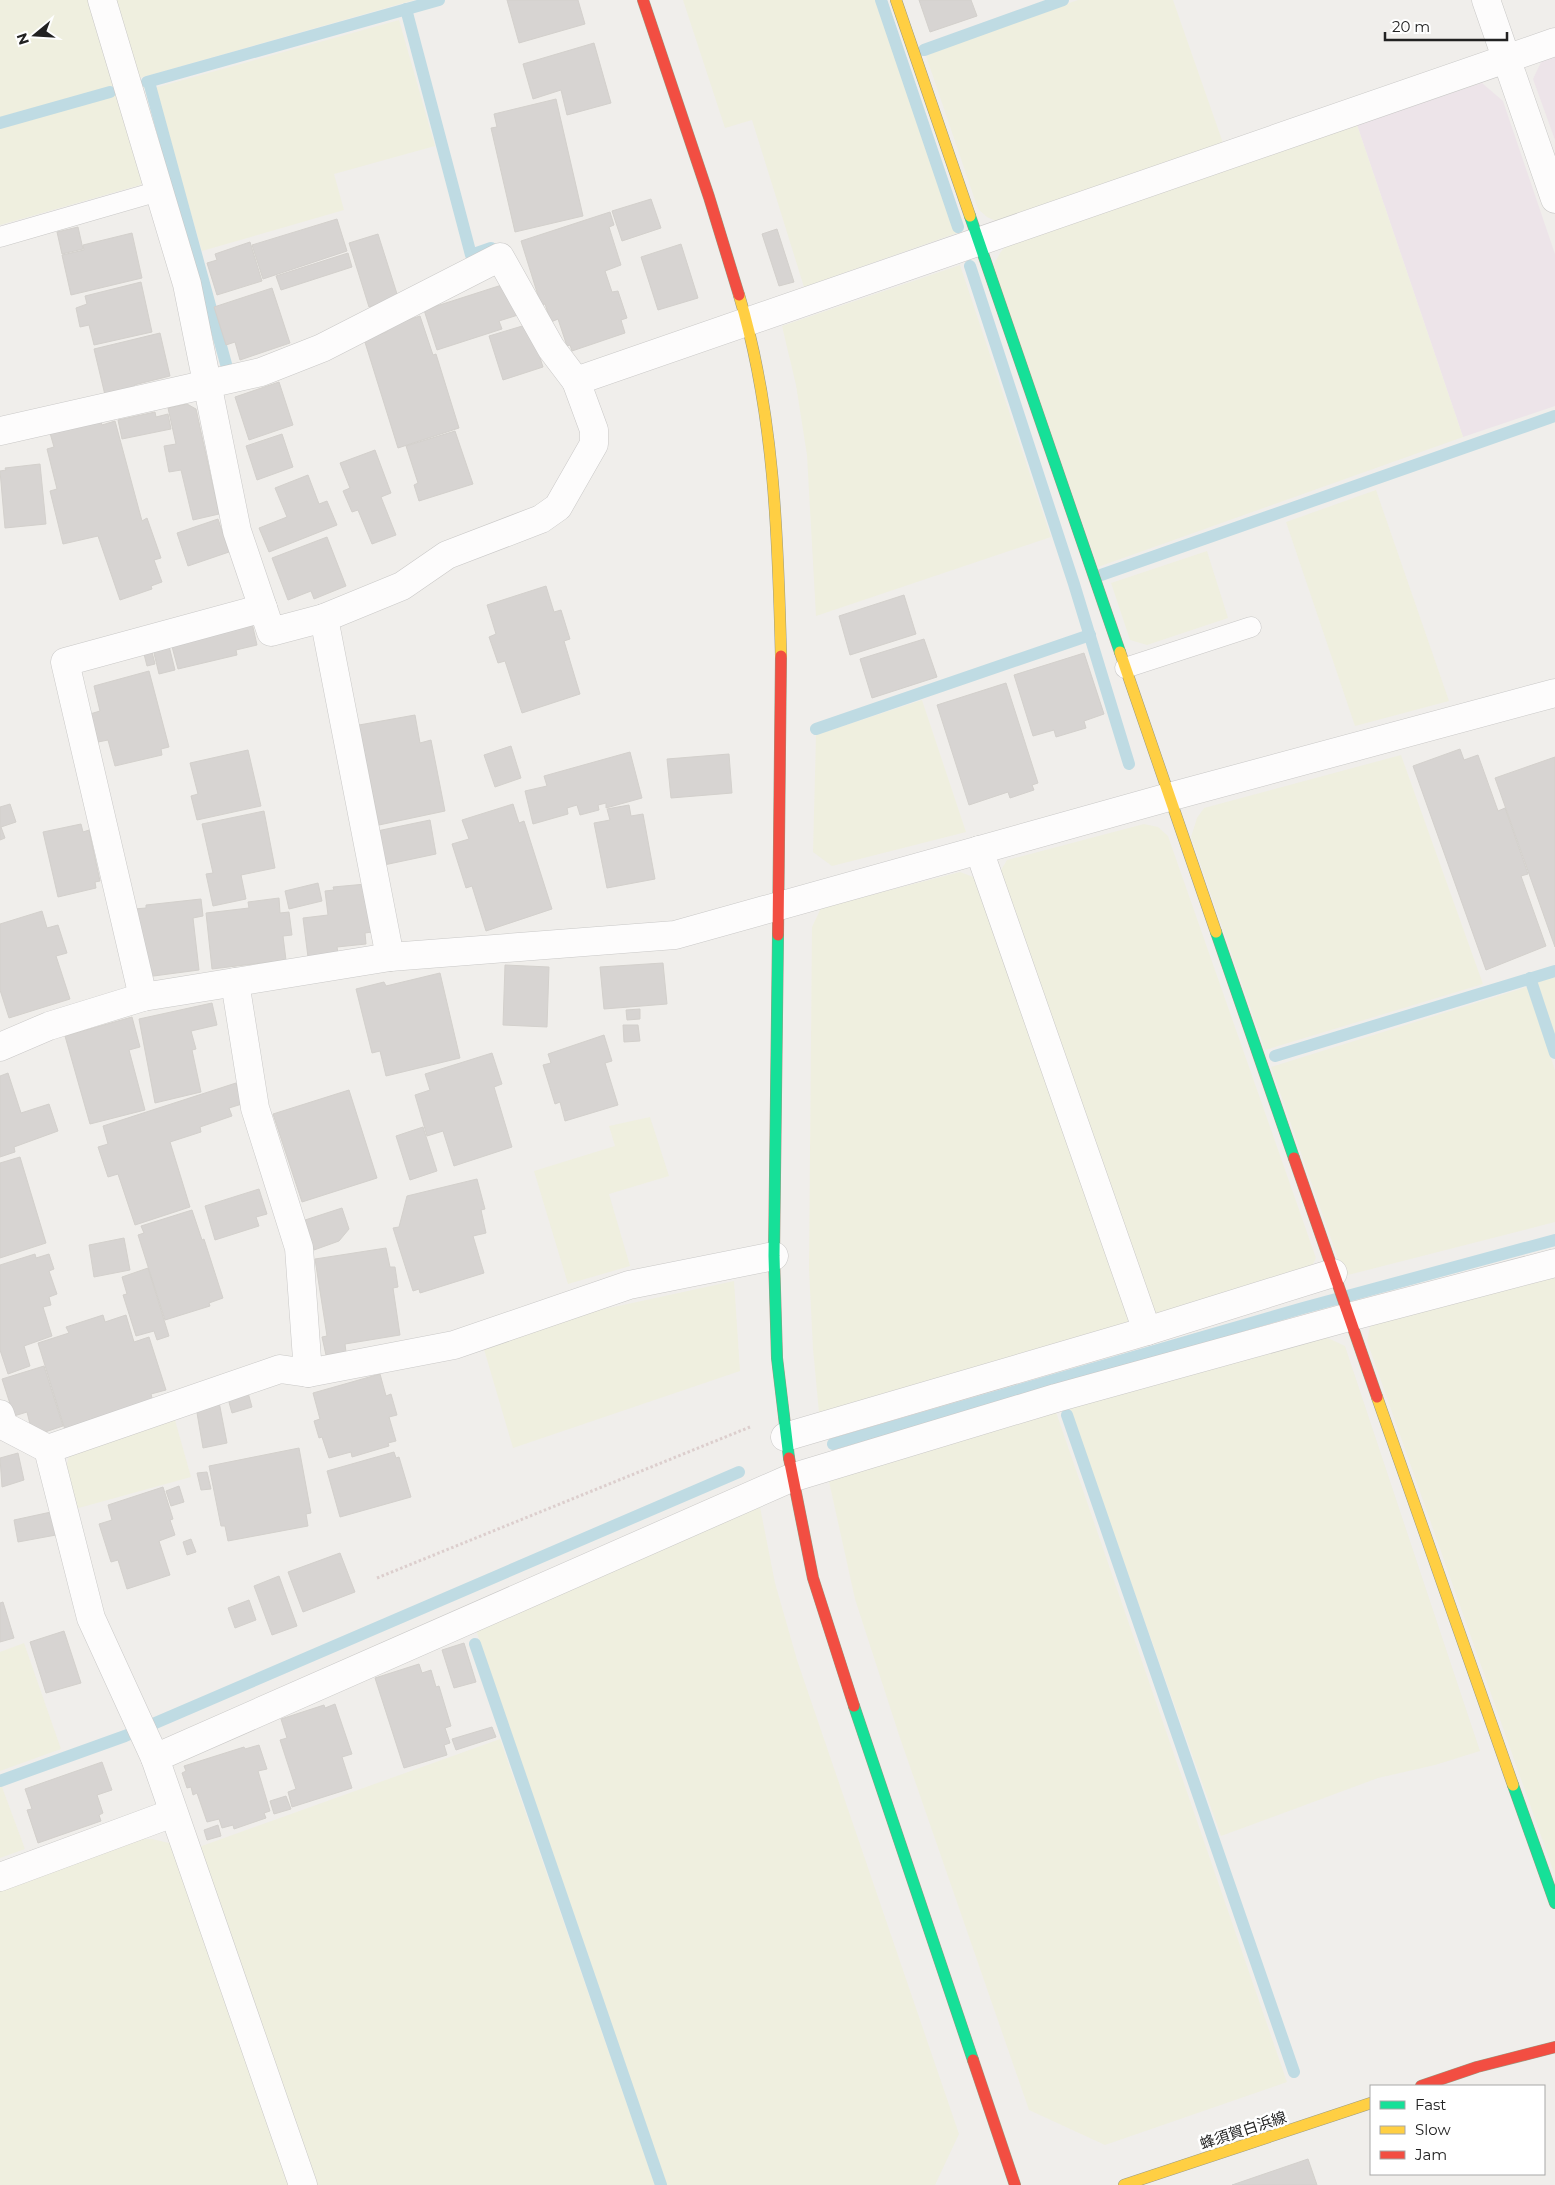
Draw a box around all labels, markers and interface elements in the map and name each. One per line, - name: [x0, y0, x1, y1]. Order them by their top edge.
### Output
- north arrow: [10, 10, 60, 60]
- scale bar: [1385, 10, 1508, 42]
- text: 20 m: [1392, 17, 1430, 36]
- text: N: [12, 31, 33, 47]
- legend: [1370, 2085, 1545, 2175]
- text: Fast: [1415, 2095, 1446, 2114]
- street label: 蜂須賀白浜線: [1197, 2107, 1289, 2153]
- text: Slow: [1415, 2120, 1451, 2139]
- text: Jam: [1414, 2145, 1447, 2164]

